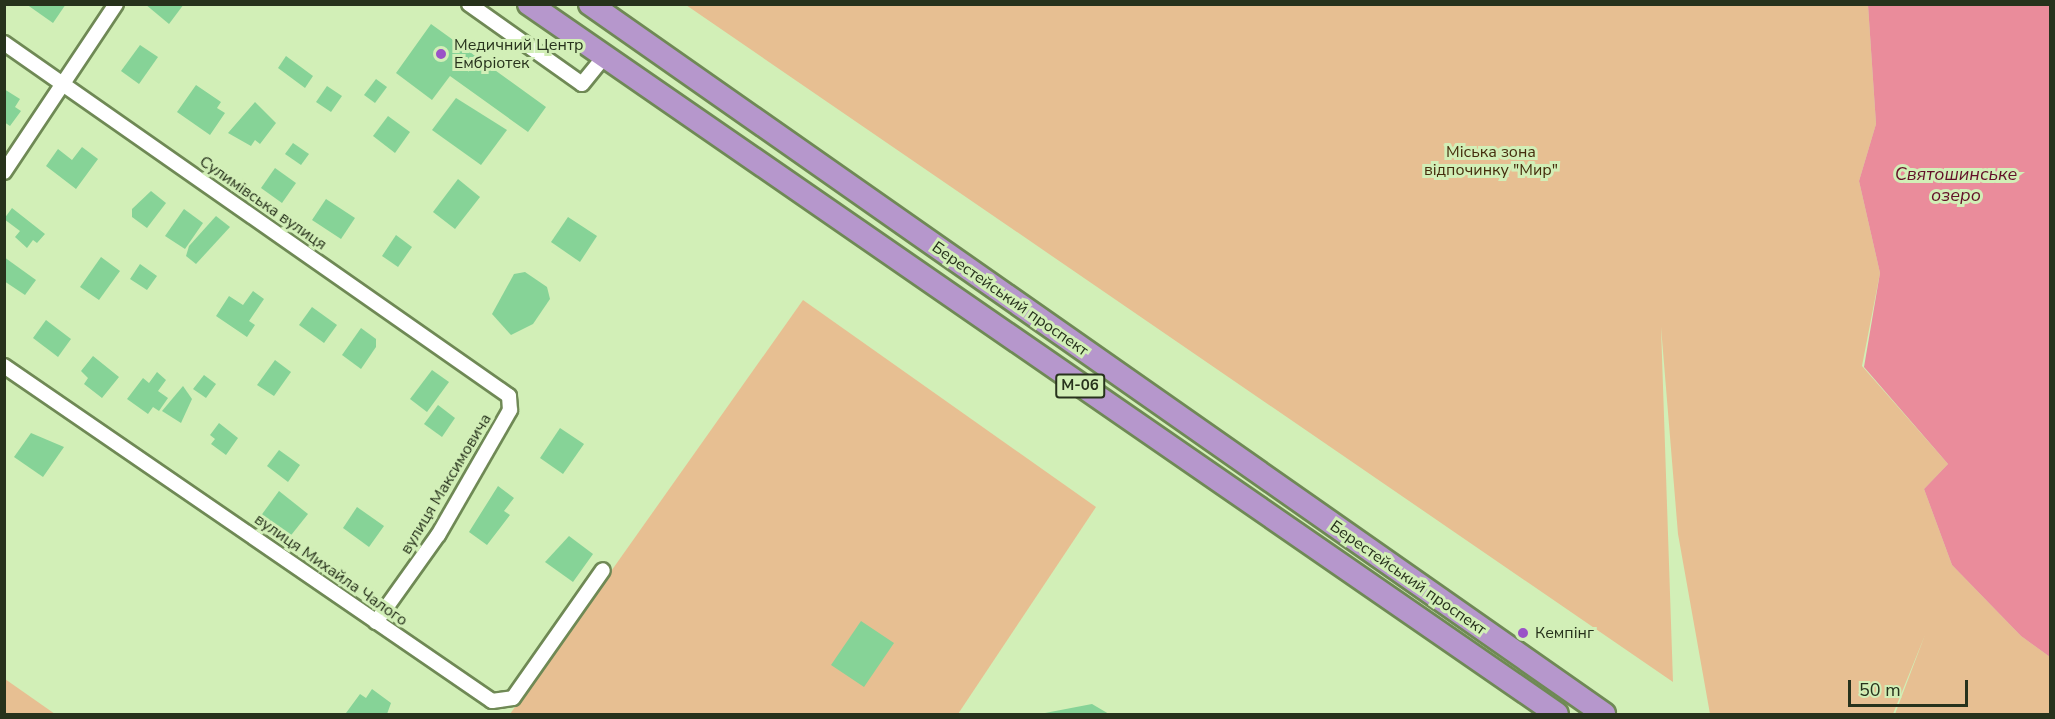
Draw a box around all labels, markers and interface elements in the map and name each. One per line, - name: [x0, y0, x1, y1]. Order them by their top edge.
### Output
- place label: Медичний Центр Ембріотек: [454, 35, 584, 73]
- marker: Медичний Центр Ембріотек: [432, 45, 450, 63]
- park label: Міська зона відпочинку "Мир": [1424, 142, 1558, 180]
- street label: Сулимівська вулиця: [196, 152, 330, 254]
- water label: Святошинське озеро: [1895, 164, 2017, 207]
- street label: Берестейський проспект: [928, 238, 1092, 360]
- road number: М-06: [1054, 374, 1106, 398]
- street label: вулиця Максимовича: [396, 410, 496, 558]
- street label: вулиця Михайла Чалого: [251, 510, 411, 630]
- street label: Берестейський проспект: [1326, 517, 1490, 639]
- place label: Кемпінг: [1535, 623, 1594, 643]
- marker: Кемпінг: [1516, 626, 1530, 640]
- scale bar: [1851, 668, 1971, 706]
- text: 50 m: [1859, 678, 1901, 702]

